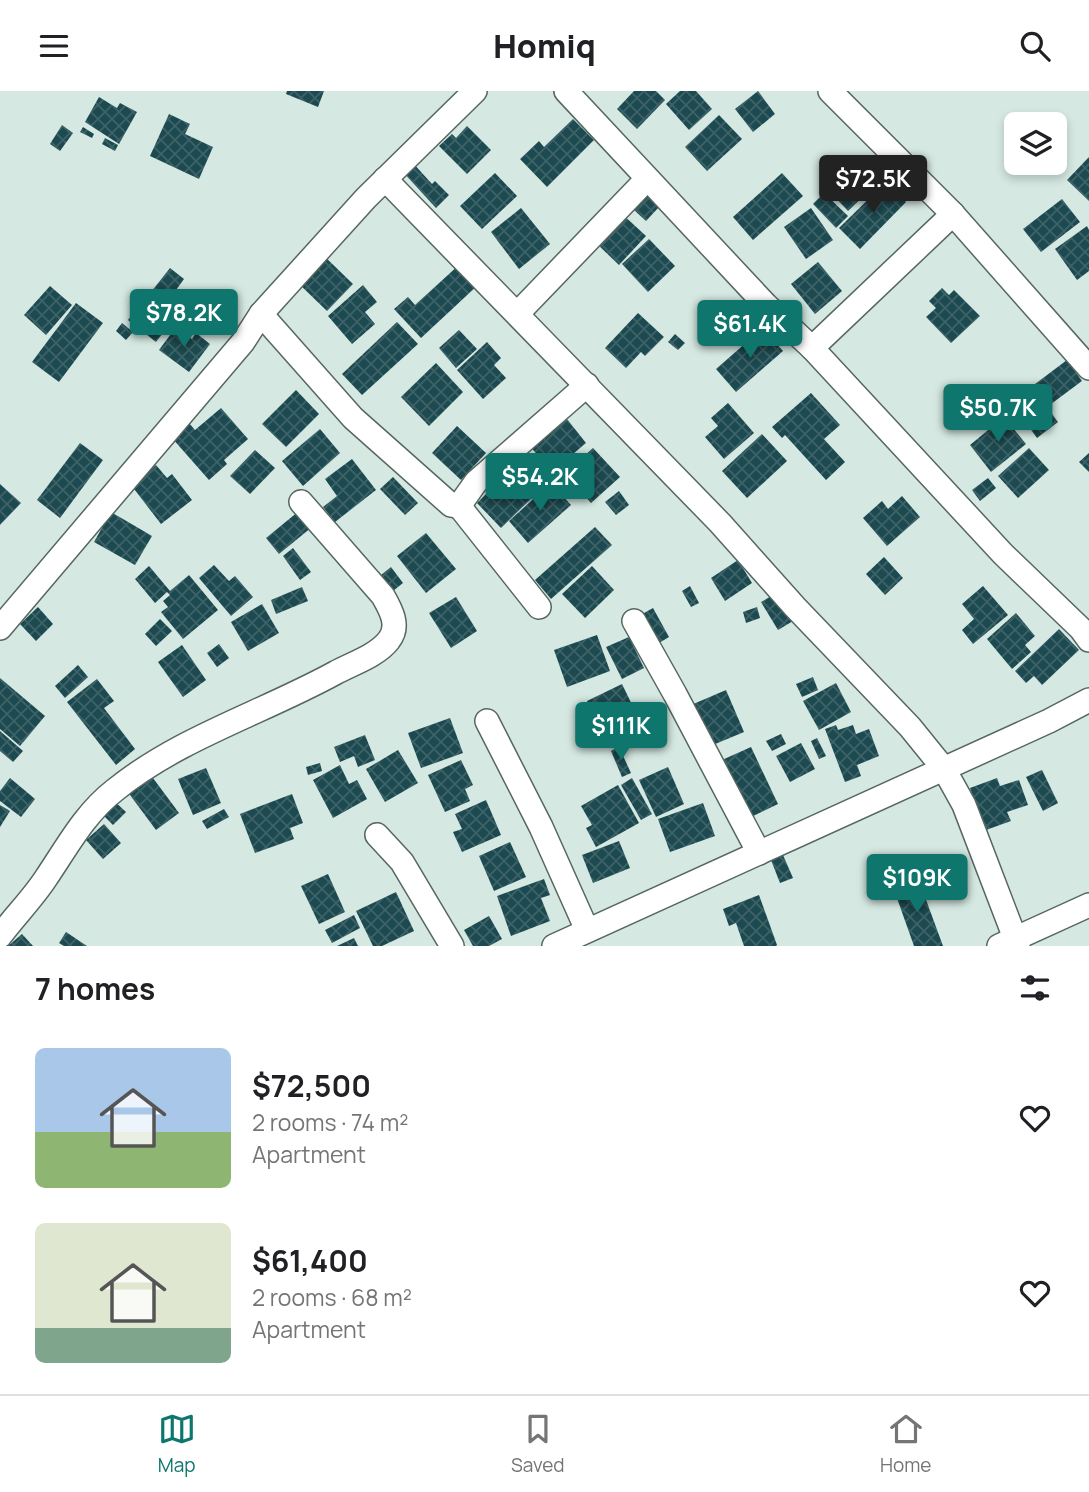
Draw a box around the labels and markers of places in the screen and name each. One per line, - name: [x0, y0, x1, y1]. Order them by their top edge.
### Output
- pin: $72.5K: [816, 155, 930, 215]
- pin: $78.2K: [127, 289, 241, 349]
- pin: $61.4K: [693, 301, 807, 360]
- pin: $50.7K: [941, 385, 1055, 444]
- pin: $54.2K: [483, 453, 597, 513]
- pin: $111K: [572, 703, 670, 762]
- pin: $109K: [868, 855, 966, 914]

